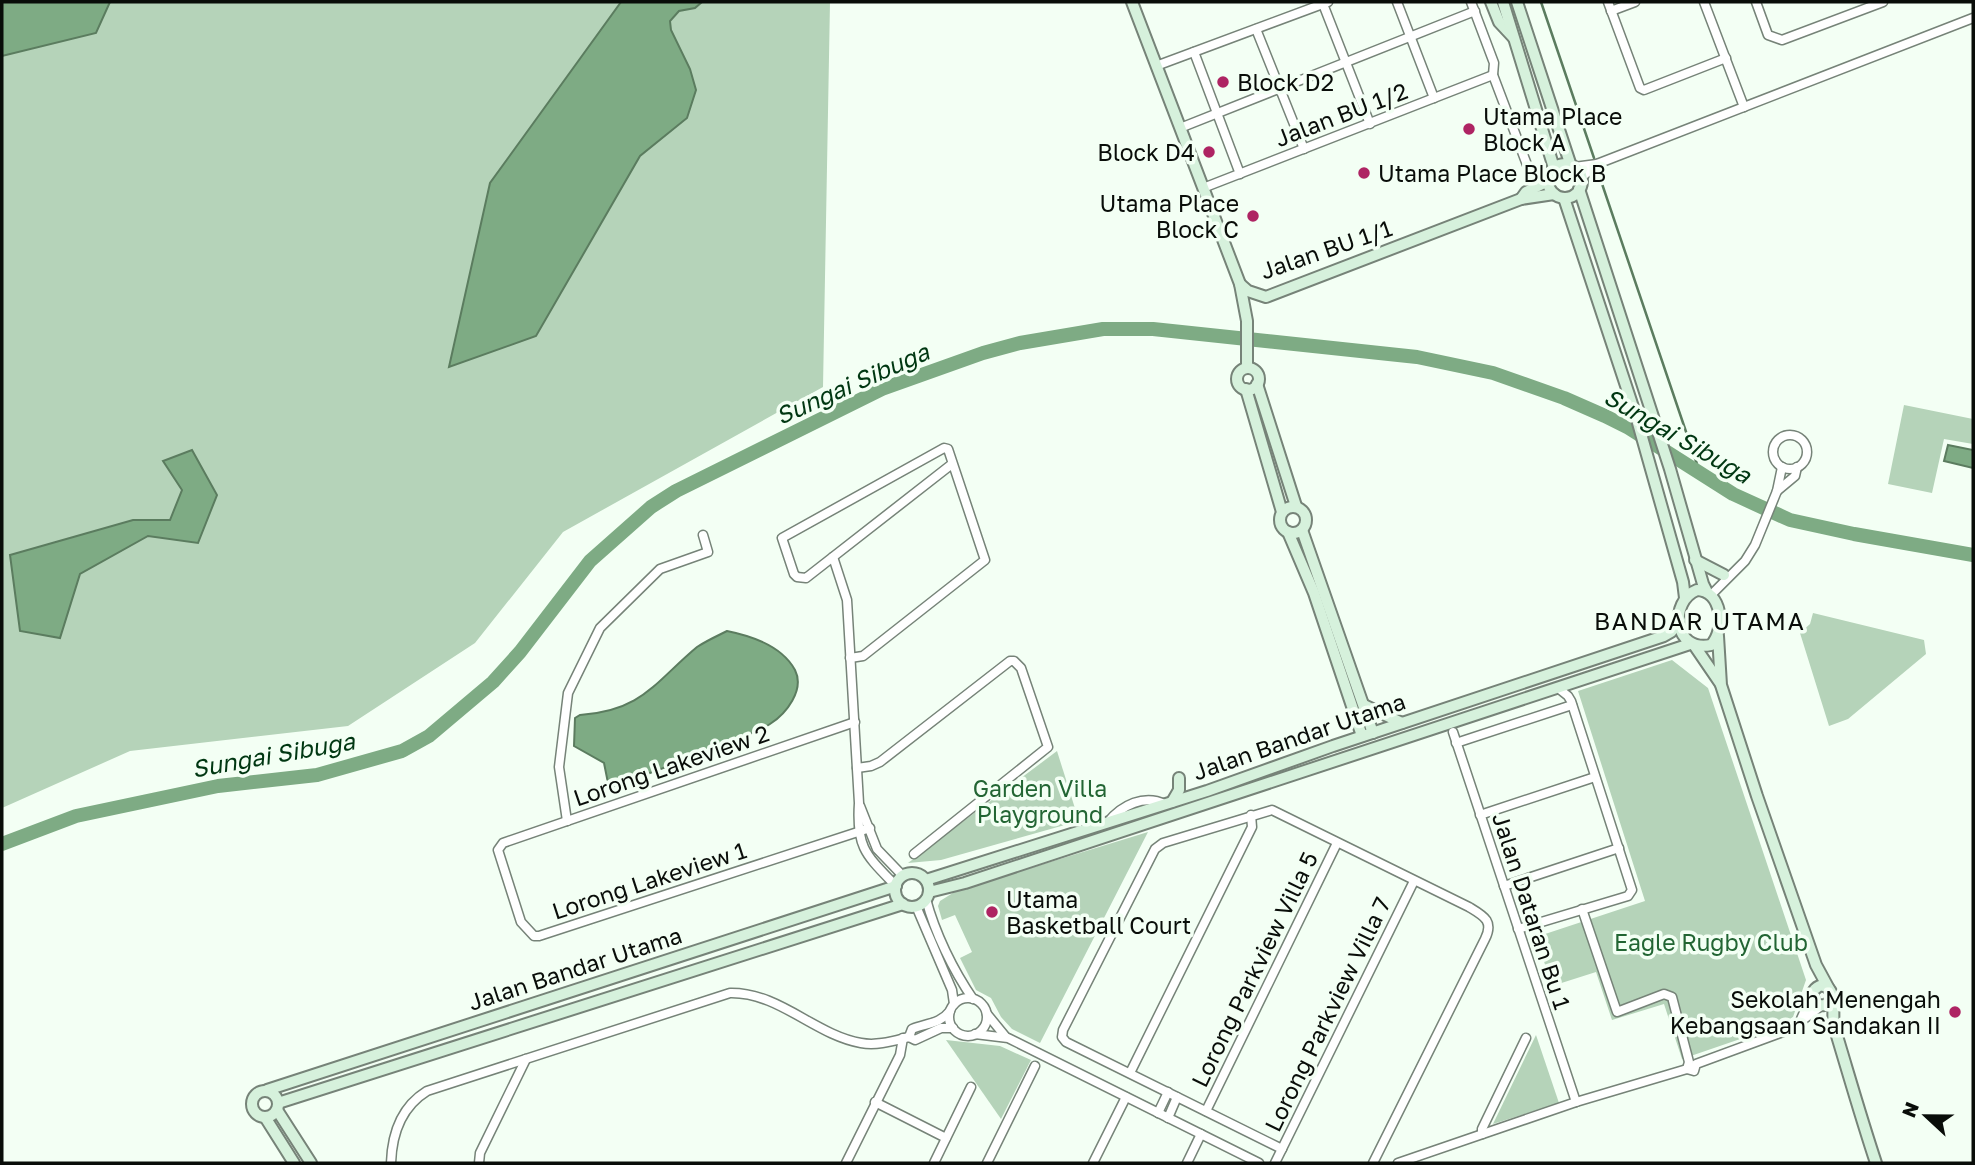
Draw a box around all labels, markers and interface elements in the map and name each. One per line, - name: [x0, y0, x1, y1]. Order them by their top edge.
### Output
- place label: Block D2: [1237, 68, 1334, 96]
- marker: Block D2: [1215, 74, 1231, 90]
- street label: Jalan BU 1/2: [1271, 76, 1411, 152]
- place label: Utama Place Block A: [1483, 102, 1622, 156]
- marker: Utama Place Block A: [1461, 121, 1477, 137]
- place label: Block D4: [1097, 138, 1195, 166]
- marker: Block D4: [1201, 144, 1217, 160]
- place label: Utama Place Block B: [1378, 159, 1606, 187]
- marker: Utama Place Block B: [1356, 165, 1372, 181]
- place label: Utama Place Block C: [1100, 189, 1239, 243]
- marker: Utama Place Block C: [1245, 208, 1261, 224]
- street label: Jalan BU 1/1: [1257, 213, 1395, 285]
- water label: Sungai Sibuga: [771, 336, 935, 431]
- water label: Sungai Sibuga: [1599, 381, 1758, 490]
- district label: BANDAR UTAMA: [1594, 606, 1806, 635]
- street label: Jalan Bandar Utama: [1189, 687, 1409, 785]
- street label: Lorong Lakeview 2: [570, 718, 772, 812]
- water label: Sungai Sibuga: [189, 725, 358, 784]
- park label: Garden Villa Playground: [973, 774, 1107, 828]
- street label: Jalan Dataran Bu 1: [1487, 809, 1577, 1013]
- street label: Lorong Lakeview 1: [548, 835, 750, 925]
- street label: Lorong Parkview Villa 5: [1185, 847, 1323, 1091]
- place label: Utama Basketball Court: [1006, 885, 1191, 939]
- street label: Lorong Parkview Villa 7: [1258, 892, 1396, 1136]
- marker: Utama Basketball Court: [984, 904, 1000, 920]
- street label: Jalan Bandar Utama: [465, 920, 685, 1016]
- park label: Eagle Rugby Club: [1614, 928, 1808, 956]
- place label: Sekolah Menengah Kebangsaan Sandakan II: [1670, 985, 1941, 1039]
- marker: Sekolah Menengah Kebangsaan Sandakan II: [1947, 1004, 1963, 1020]
- north arrow: [1891, 1081, 1961, 1151]
- text: N: [1896, 1098, 1923, 1120]

